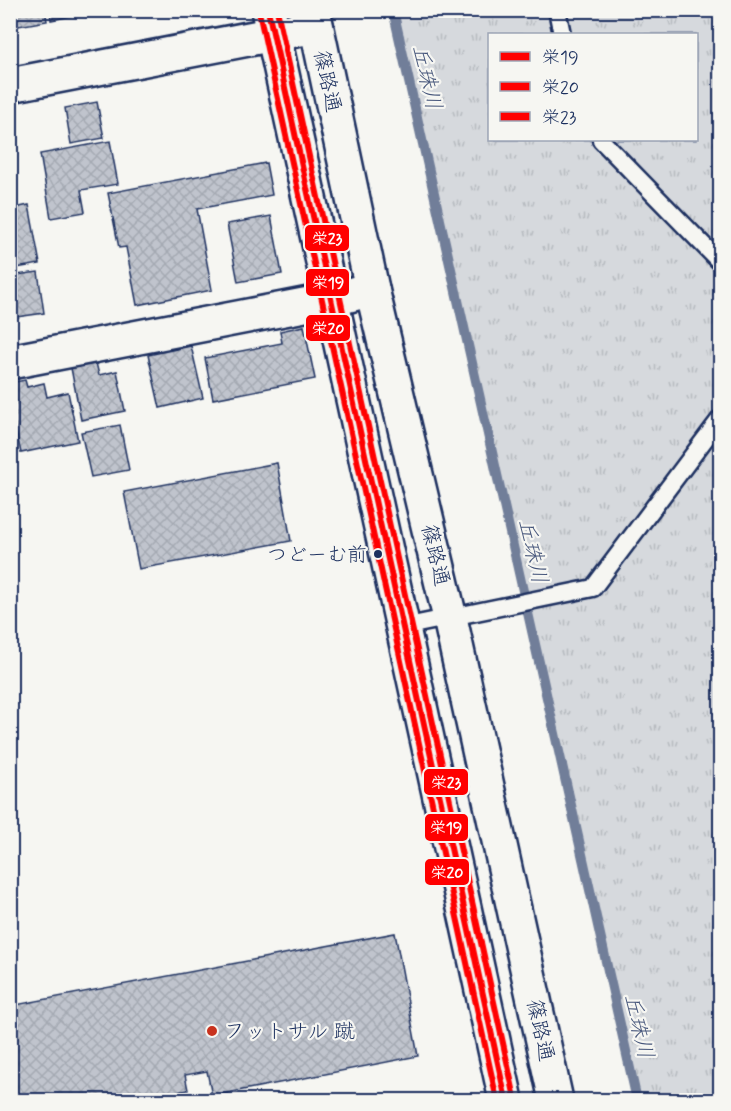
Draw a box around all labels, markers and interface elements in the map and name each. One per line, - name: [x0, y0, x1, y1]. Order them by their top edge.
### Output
- legend: [488, 33, 698, 141]
- water label: 丘珠川: [405, 42, 447, 113]
- text: 栄19: [542, 46, 579, 70]
- street label: 篠路通: [307, 47, 347, 115]
- text: 栄20: [542, 76, 579, 100]
- text: 栄23: [542, 106, 577, 130]
- line badge: 栄23: [304, 224, 350, 252]
- text: 栄23: [312, 229, 343, 250]
- line badge: 栄19: [305, 268, 350, 297]
- text: 栄19: [312, 273, 344, 294]
- line badge: 栄20: [305, 314, 351, 342]
- text: 栄20: [312, 319, 345, 340]
- water label: 丘珠川: [511, 516, 553, 587]
- street label: 篠路通: [414, 521, 456, 589]
- place label: つどーむ前: [267, 542, 367, 569]
- marker: つどーむ前: [372, 548, 384, 560]
- line badge: 栄23: [423, 768, 469, 796]
- text: 栄23: [431, 773, 462, 794]
- line badge: 栄19: [424, 813, 469, 842]
- text: 栄19: [430, 818, 462, 839]
- line badge: 栄20: [424, 858, 470, 886]
- text: 栄20: [431, 863, 464, 884]
- water label: 丘珠川: [617, 991, 659, 1062]
- street label: 篠路通: [520, 996, 560, 1064]
- place label: フットサル 蹴: [224, 1018, 355, 1046]
- marker: フットサル 蹴: [205, 1024, 219, 1038]

